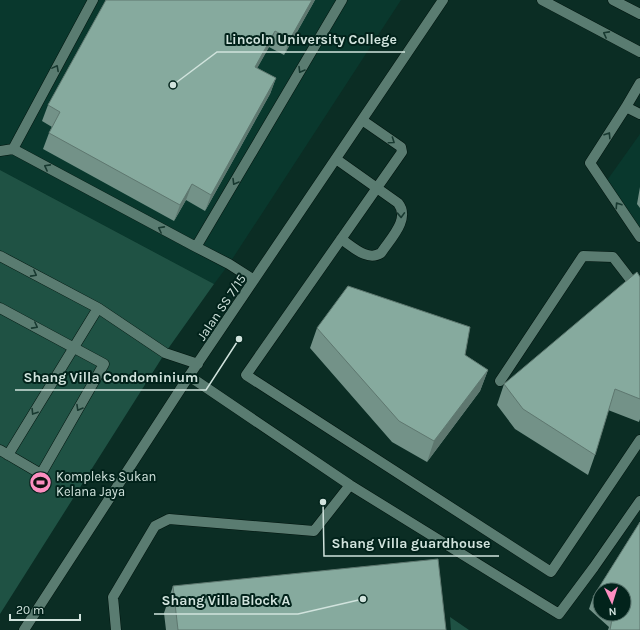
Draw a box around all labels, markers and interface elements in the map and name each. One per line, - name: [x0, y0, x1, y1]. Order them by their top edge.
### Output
- callout: Lincoln University College: [217, 26, 405, 52]
- text: Lincoln University College: [225, 31, 397, 48]
- one-way arrow: [602, 31, 610, 39]
- one-way arrow: [52, 65, 59, 72]
- one-way arrow: [298, 66, 306, 73]
- one-way arrow: [604, 132, 611, 139]
- one-way arrow: [388, 136, 395, 143]
- one-way arrow: [44, 164, 51, 172]
- one-way arrow: [232, 178, 239, 185]
- one-way arrow: [615, 202, 623, 209]
- one-way arrow: [397, 212, 406, 218]
- one-way arrow: [158, 226, 166, 234]
- one-way arrow: [30, 269, 38, 277]
- street label: Jalan SS 7/15: [194, 271, 249, 343]
- one-way arrow: [30, 321, 38, 329]
- callout: Shang Villa Condominium: [15, 364, 206, 390]
- text: Shang Villa Condominium: [24, 369, 198, 386]
- one-way arrow: [77, 404, 84, 411]
- one-way arrow: [32, 408, 39, 415]
- place label: Kompleks Sukan Kelana Jaya: [56, 469, 156, 499]
- sports icon: Kompleks Sukan Kelana Jaya: [28, 470, 54, 496]
- callout: Shang Villa guardhouse: [324, 530, 499, 556]
- text: Shang Villa guardhouse: [332, 535, 490, 552]
- north arrow: [592, 582, 632, 622]
- callout: Shang Villa Block A: [154, 588, 298, 614]
- text: Shang Villa Block A: [162, 592, 291, 609]
- scale bar: [10, 596, 80, 622]
- text: 20 m: [16, 603, 44, 617]
- text: N: [608, 605, 617, 618]

